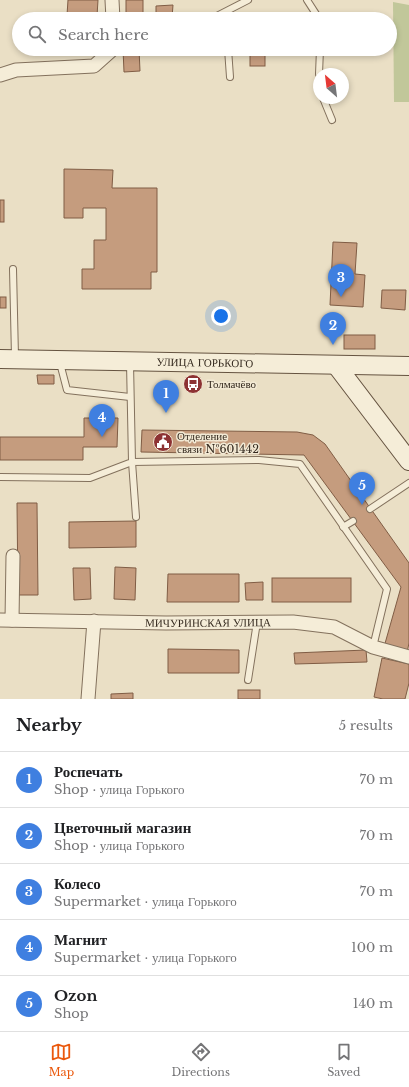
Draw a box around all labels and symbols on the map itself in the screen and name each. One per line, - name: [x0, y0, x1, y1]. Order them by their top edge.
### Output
- north arrow: [313, 68, 349, 104]
- pin: 3: [328, 264, 354, 297]
- your location: [211, 306, 231, 326]
- pin: 2: [320, 312, 346, 345]
- street label: УЛИЦА ГОРЬКОГО: [157, 355, 253, 370]
- bus stop icon: Толмачёво: [182, 373, 204, 395]
- place label: Толмачёво: [207, 377, 257, 391]
- pin: 1: [153, 380, 179, 413]
- pin: 4: [89, 404, 115, 437]
- place label: Отделение связи №601442: [177, 429, 259, 456]
- public building icon: Отделение связи №601442: [152, 431, 174, 453]
- pin: 5: [349, 472, 375, 505]
- street label: МИЧУРИНСКАЯ УЛИЦА: [145, 615, 271, 630]

